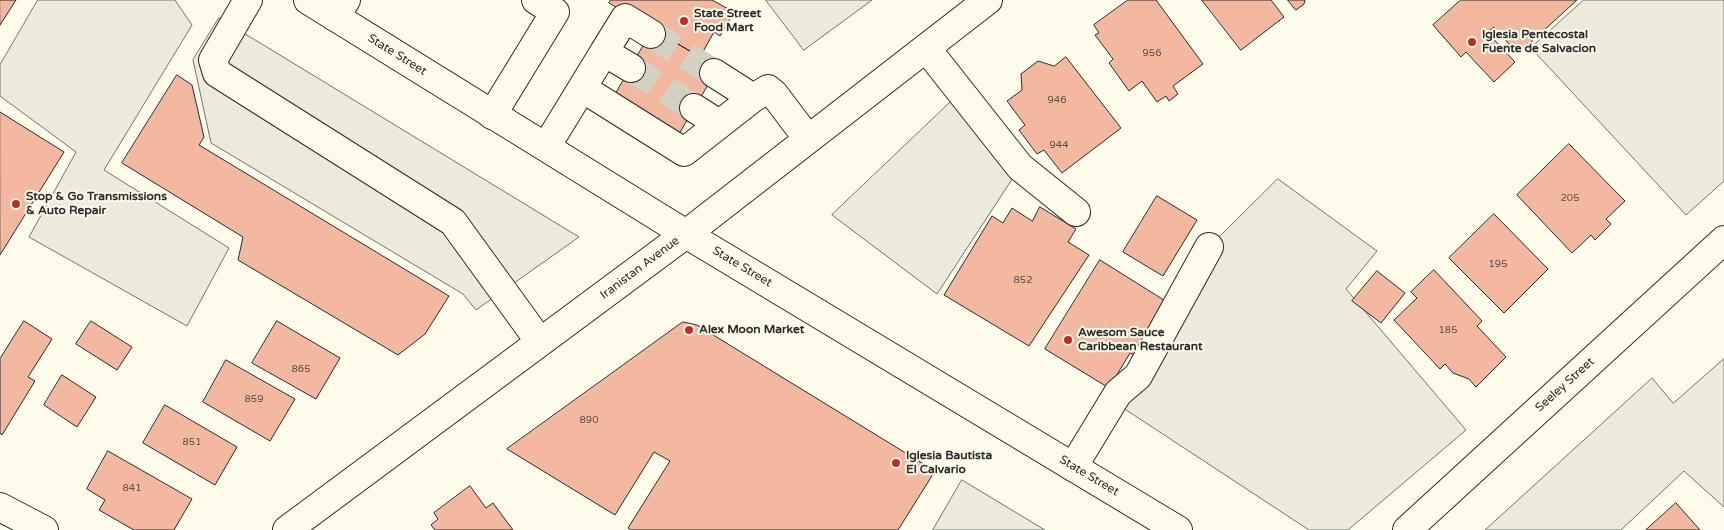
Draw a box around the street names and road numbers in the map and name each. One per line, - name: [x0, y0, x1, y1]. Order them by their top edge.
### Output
- street label: State Street: [365, 31, 429, 79]
- street label: Iranistan Avenue: [598, 234, 682, 302]
- street label: State Street: [710, 244, 774, 290]
- street label: Seeley Street: [1532, 355, 1598, 415]
- street label: State Street: [1057, 453, 1121, 499]

